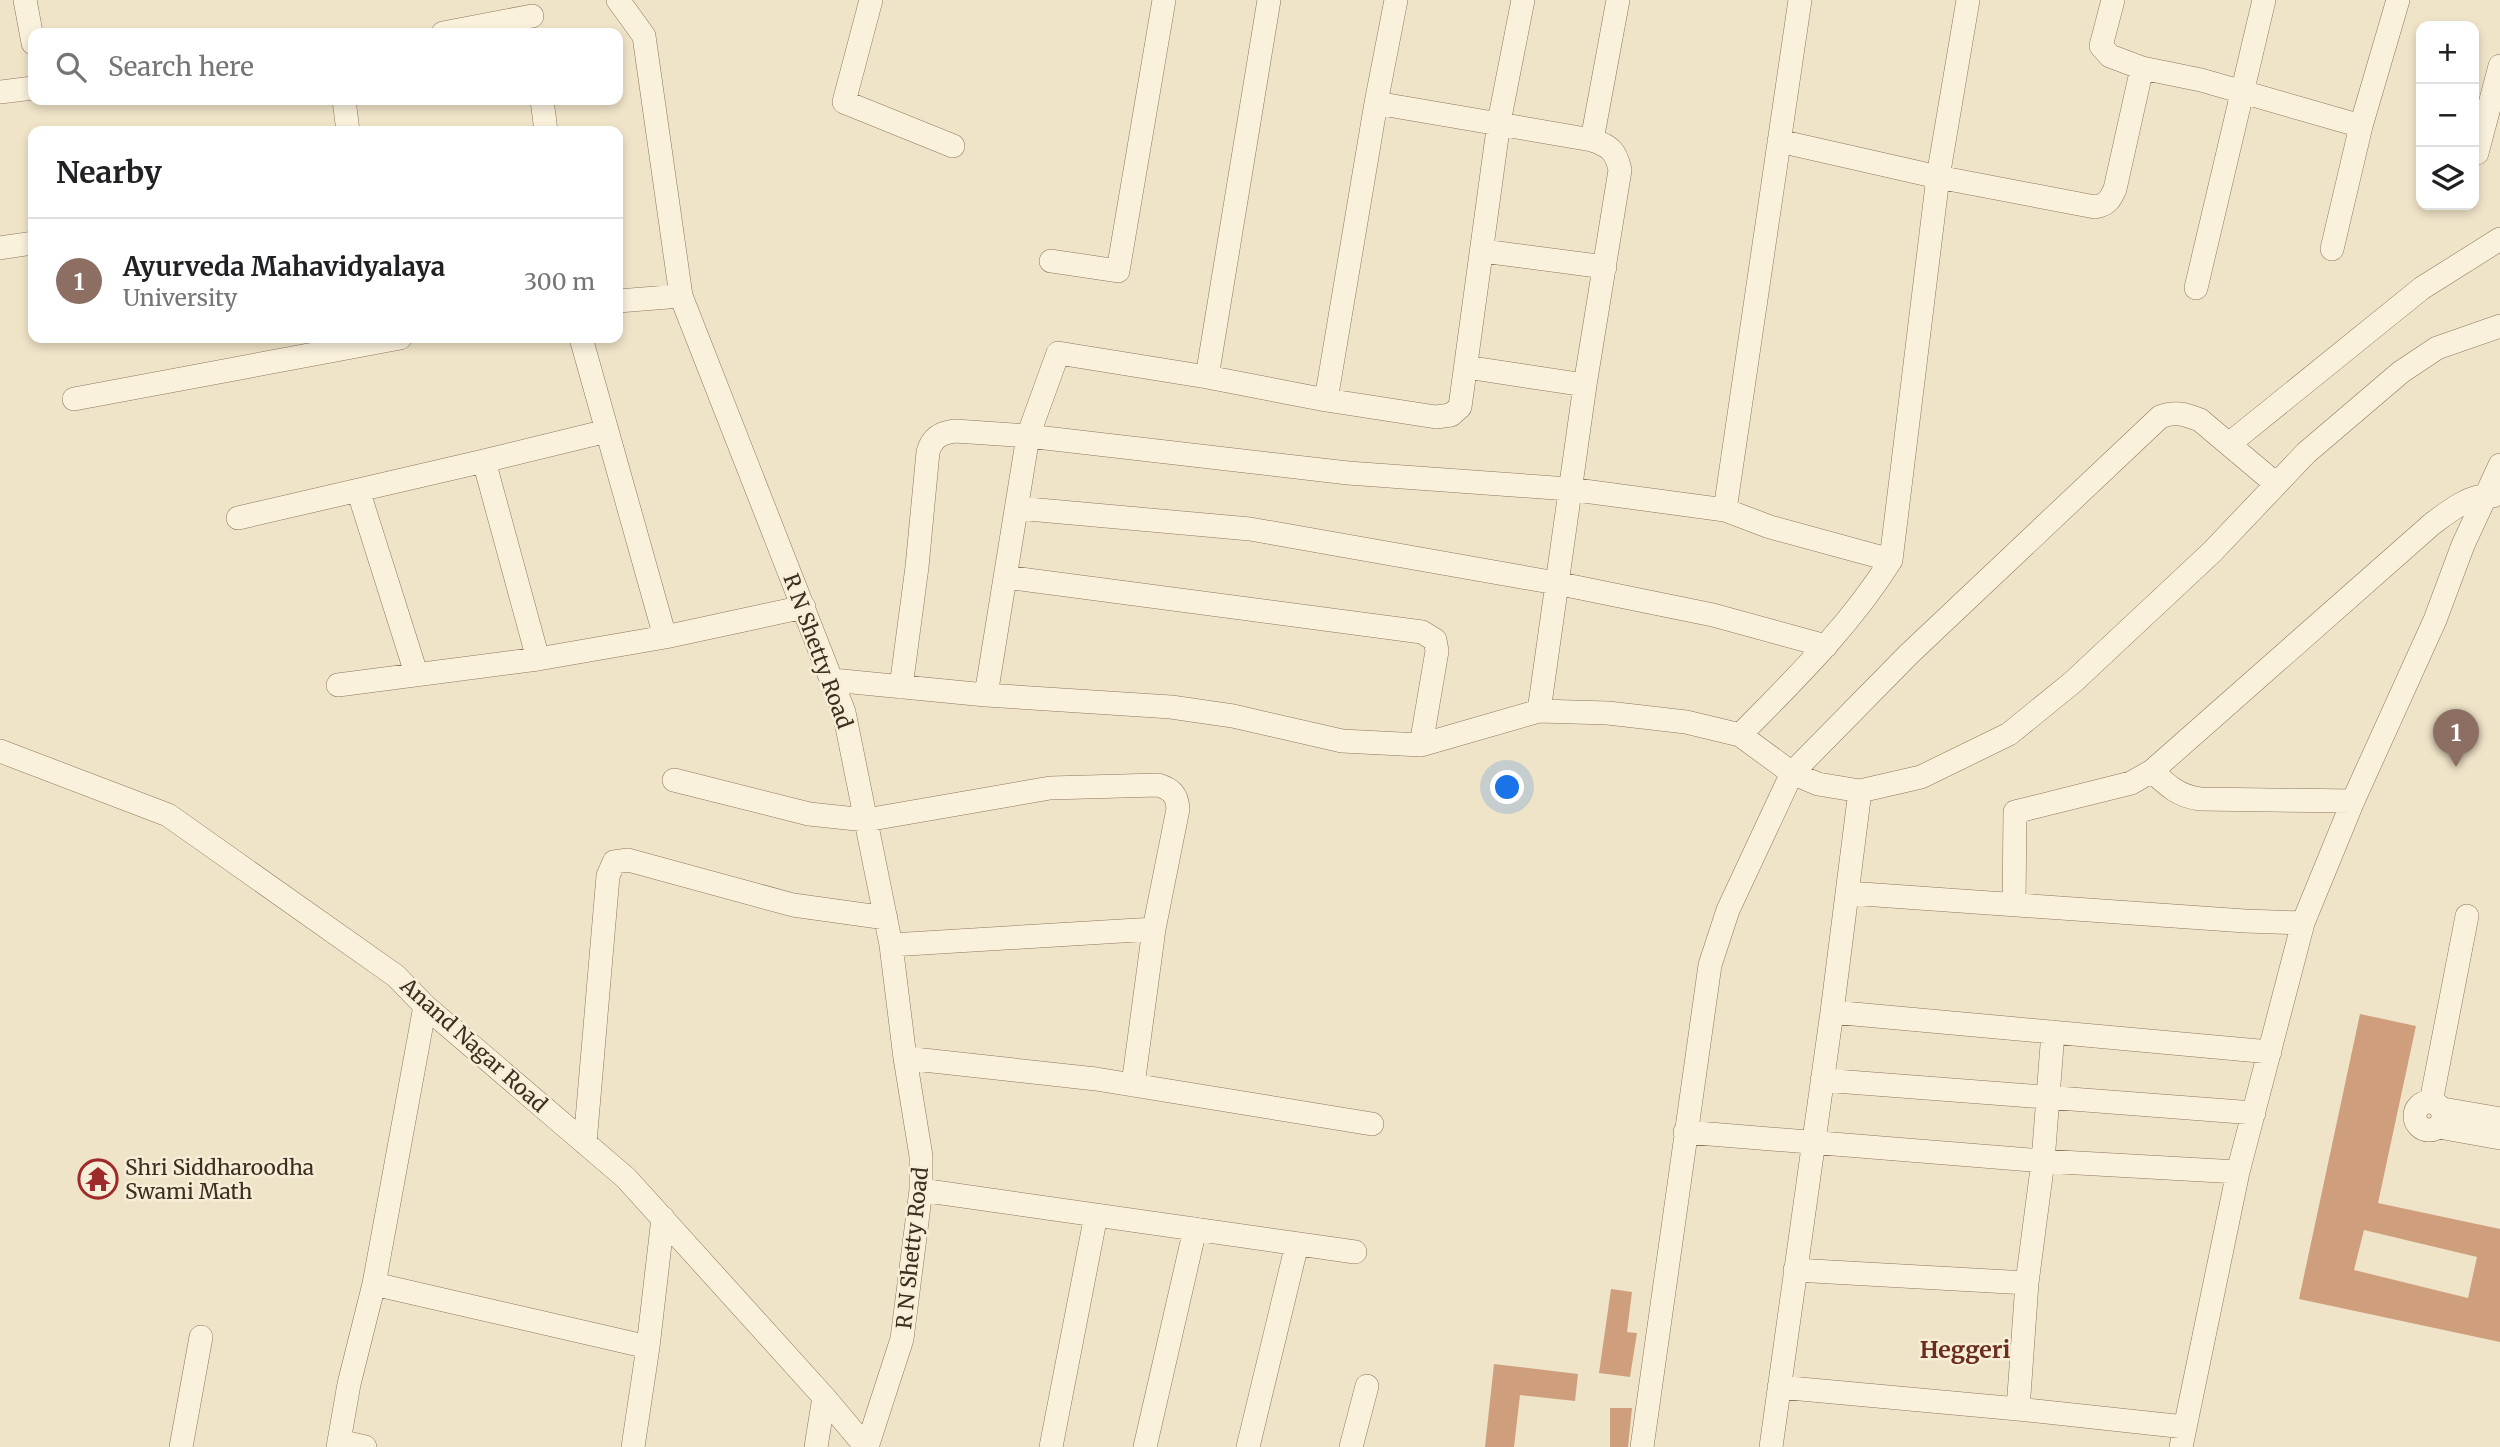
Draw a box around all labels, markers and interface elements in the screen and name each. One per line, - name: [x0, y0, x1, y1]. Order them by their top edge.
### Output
- map controls: [2416, 21, 2479, 210]
- button: +: [2416, 21, 2479, 84]
- search box: [28, 28, 623, 105]
- icon: search: [52, 48, 90, 86]
- text: Search here: [108, 50, 254, 83]
- button: −: [2416, 84, 2479, 147]
- button: layers: [2416, 147, 2479, 210]
- text: Nearby: [56, 153, 162, 191]
- text: Ayurveda Mahavidyalaya: [123, 250, 445, 283]
- text: 1: [74, 267, 84, 296]
- text: 300 m: [524, 267, 595, 296]
- text: University: [123, 283, 238, 312]
- street label: R N Shetty Road: [777, 570, 859, 732]
- pin: 1: [2433, 709, 2479, 767]
- your location: [1490, 770, 1524, 804]
- street label: Anand Nagar Road: [394, 971, 553, 1118]
- place label: Shri Siddharoodha Swami Math: [125, 1154, 314, 1205]
- temple icon: Shri Siddharoodha Swami Math: [77, 1158, 119, 1200]
- street label: R N Shetty Road: [890, 1165, 934, 1330]
- district label: Heggeri: [1920, 1335, 2010, 1364]

